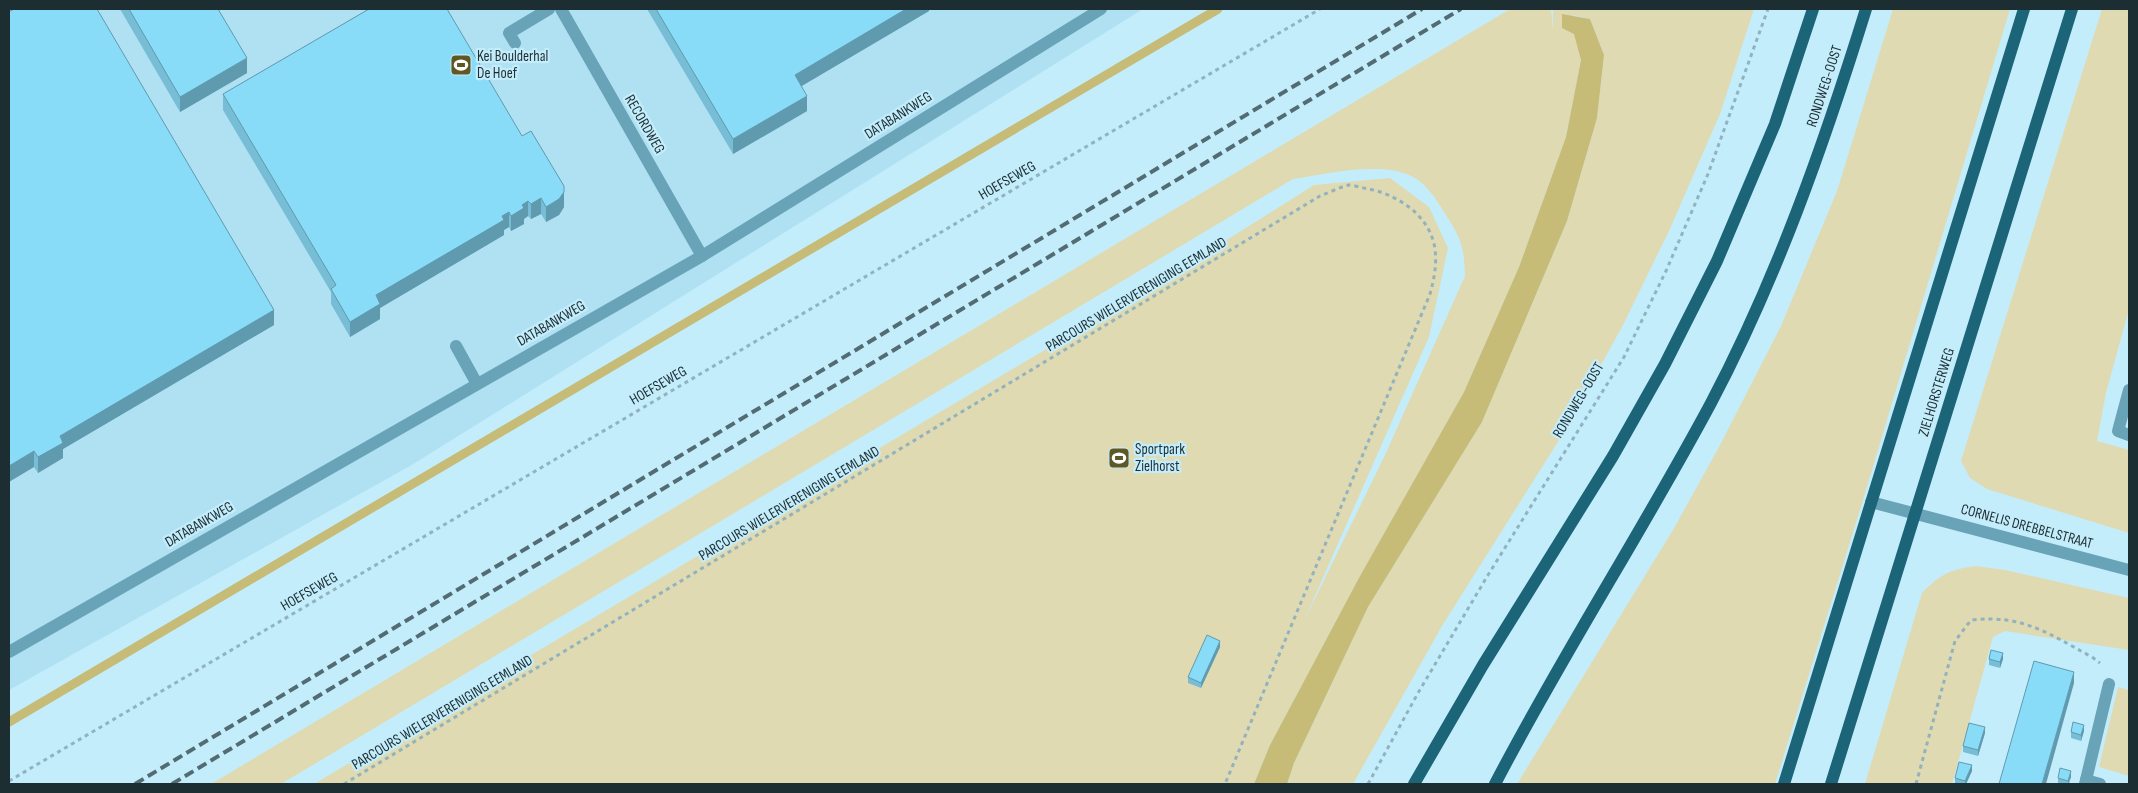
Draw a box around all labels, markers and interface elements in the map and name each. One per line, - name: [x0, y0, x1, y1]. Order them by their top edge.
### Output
- street label: RONDWEG-OOST: [1802, 43, 1847, 130]
- place label: Kei Boulderhal De Hoef: [477, 47, 548, 83]
- sports icon: Kei Boulderhal De Hoef: [449, 53, 473, 77]
- street label: DATABANKWEG: [861, 87, 935, 144]
- street label: RECORDWEG: [620, 91, 669, 157]
- street label: HOEFSEWEG: [975, 157, 1039, 204]
- street label: PARCOURS WIELERVERENIGING EEMLAND: [1042, 233, 1230, 356]
- street label: DATABANKWEG: [514, 296, 589, 351]
- street label: ZIELHORSTERWEG: [1914, 346, 1959, 439]
- street label: RONDWEG-OOST: [1548, 359, 1608, 442]
- street label: HOEFSEWEG: [626, 362, 690, 409]
- place label: Sportpark Zielhorst: [1135, 440, 1185, 476]
- street label: PARCOURS WIELERVERENIGING EEMLAND: [695, 442, 883, 565]
- sports icon: Sportpark Zielhorst: [1107, 446, 1131, 470]
- street label: DATABANKWEG: [162, 497, 237, 552]
- street label: CORNELIS DREBBELSTRAAT: [1959, 500, 2095, 553]
- street label: HOEFSEWEG: [277, 568, 341, 615]
- street label: PARCOURS WIELERVERENIGING EEMLAND: [348, 651, 536, 774]

